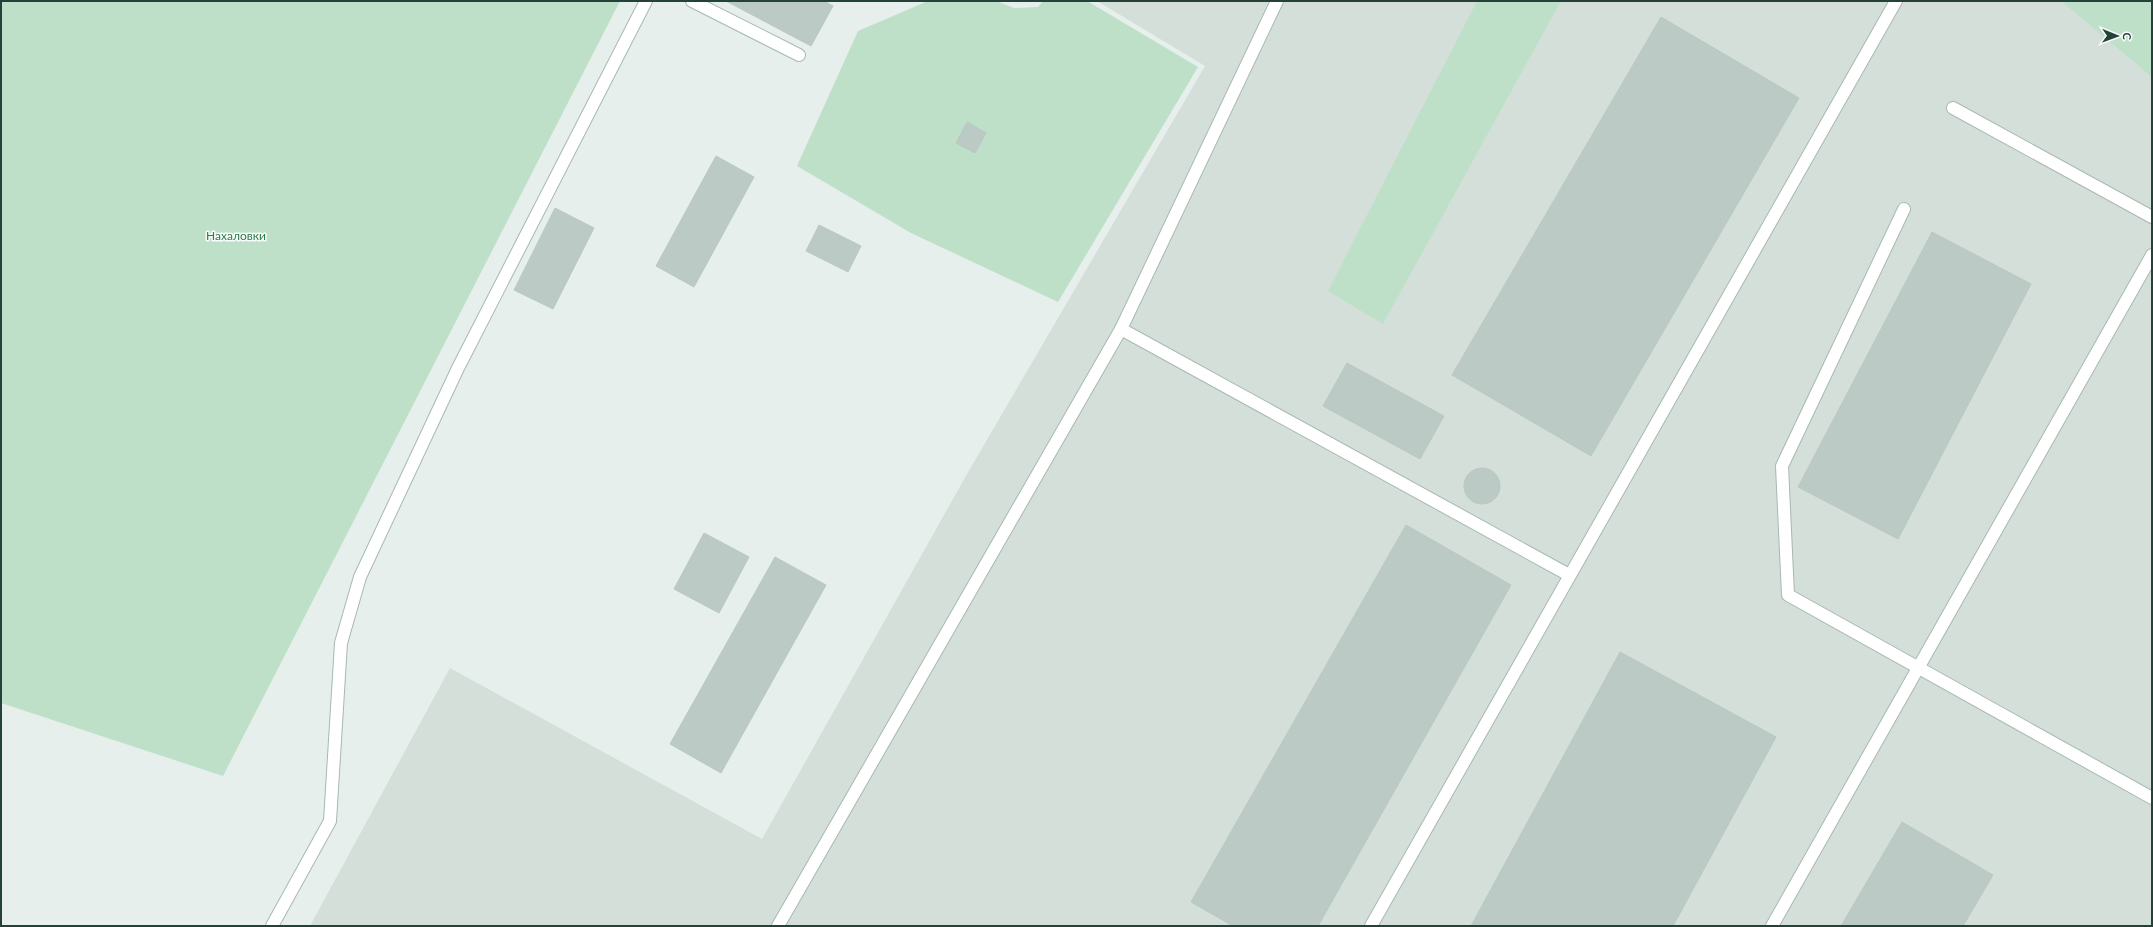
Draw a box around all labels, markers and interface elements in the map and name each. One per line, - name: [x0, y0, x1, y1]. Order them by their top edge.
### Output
- north arrow: [2097, 16, 2137, 56]
- text: С: [2121, 32, 2134, 41]
- park label: Нахаловки: [206, 228, 266, 243]

